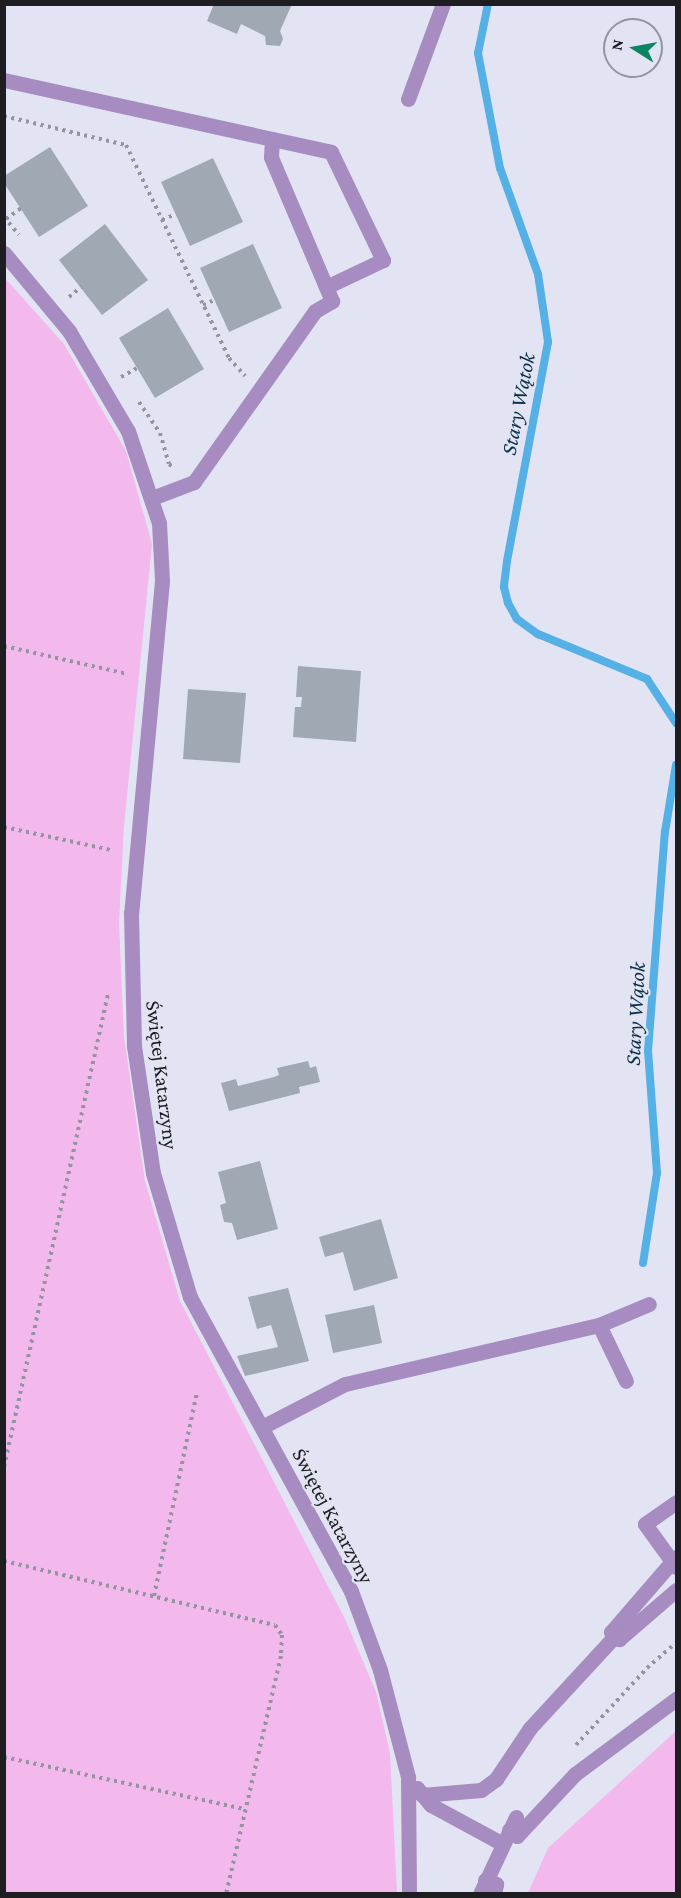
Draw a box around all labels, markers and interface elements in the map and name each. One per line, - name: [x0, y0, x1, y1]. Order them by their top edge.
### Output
- north arrow: [603, 18, 663, 78]
- text: N: [607, 38, 626, 52]
- water label: Stary Wątok: [495, 351, 541, 457]
- water label: Stary Wątok: [619, 962, 651, 1066]
- street label: Świętej Katarzyny: [140, 999, 184, 1151]
- street label: Świętej Katarzyny: [287, 1444, 379, 1588]

